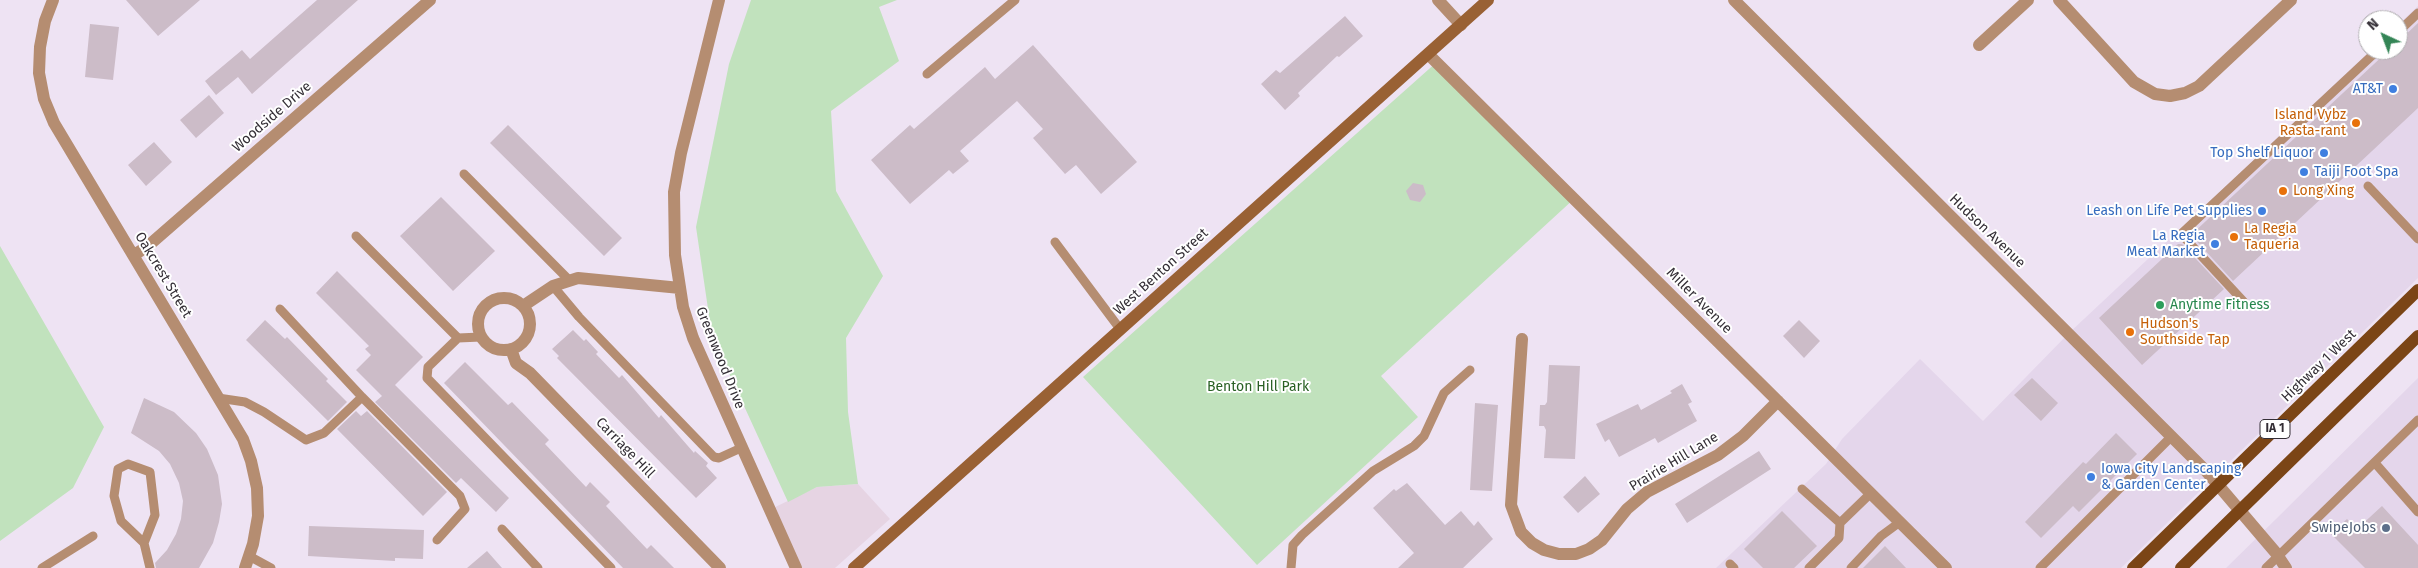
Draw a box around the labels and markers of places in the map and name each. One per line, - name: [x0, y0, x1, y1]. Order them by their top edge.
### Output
- place label: AT&T: [2353, 81, 2383, 97]
- marker: AT&T: [2387, 83, 2399, 95]
- place label: Island Vybz Rasta-rant: [2275, 107, 2346, 140]
- marker: Island Vybz Rasta-rant: [2350, 117, 2362, 129]
- place label: Top Shelf Liquor: [2210, 145, 2314, 161]
- marker: Top Shelf Liquor: [2318, 147, 2330, 159]
- place label: Taiji Foot Spa: [2314, 164, 2399, 180]
- marker: Taiji Foot Spa: [2298, 166, 2310, 178]
- place label: Long Xing: [2293, 183, 2354, 199]
- marker: Long Xing: [2277, 185, 2289, 197]
- place label: Leash on Life Pet Supplies: [2086, 203, 2252, 219]
- marker: Leash on Life Pet Supplies: [2256, 205, 2268, 217]
- place label: La Regia Taqueria: [2244, 221, 2299, 253]
- place label: La Regia Meat Market: [2127, 228, 2205, 260]
- marker: La Regia Taqueria: [2228, 231, 2240, 243]
- marker: La Regia Meat Market: [2209, 238, 2221, 250]
- place label: Anytime Fitness: [2170, 297, 2270, 313]
- marker: Anytime Fitness: [2154, 299, 2166, 311]
- place label: Hudson's Southside Tap: [2140, 316, 2230, 348]
- marker: Hudson's Southside Tap: [2124, 326, 2136, 338]
- place label: Iowa City Landscaping & Garden Center: [2101, 461, 2241, 494]
- marker: Iowa City Landscaping & Garden Center: [2085, 471, 2097, 483]
- place label: SwipeJobs: [2311, 520, 2376, 536]
- marker: SwipeJobs: [2380, 522, 2392, 534]

